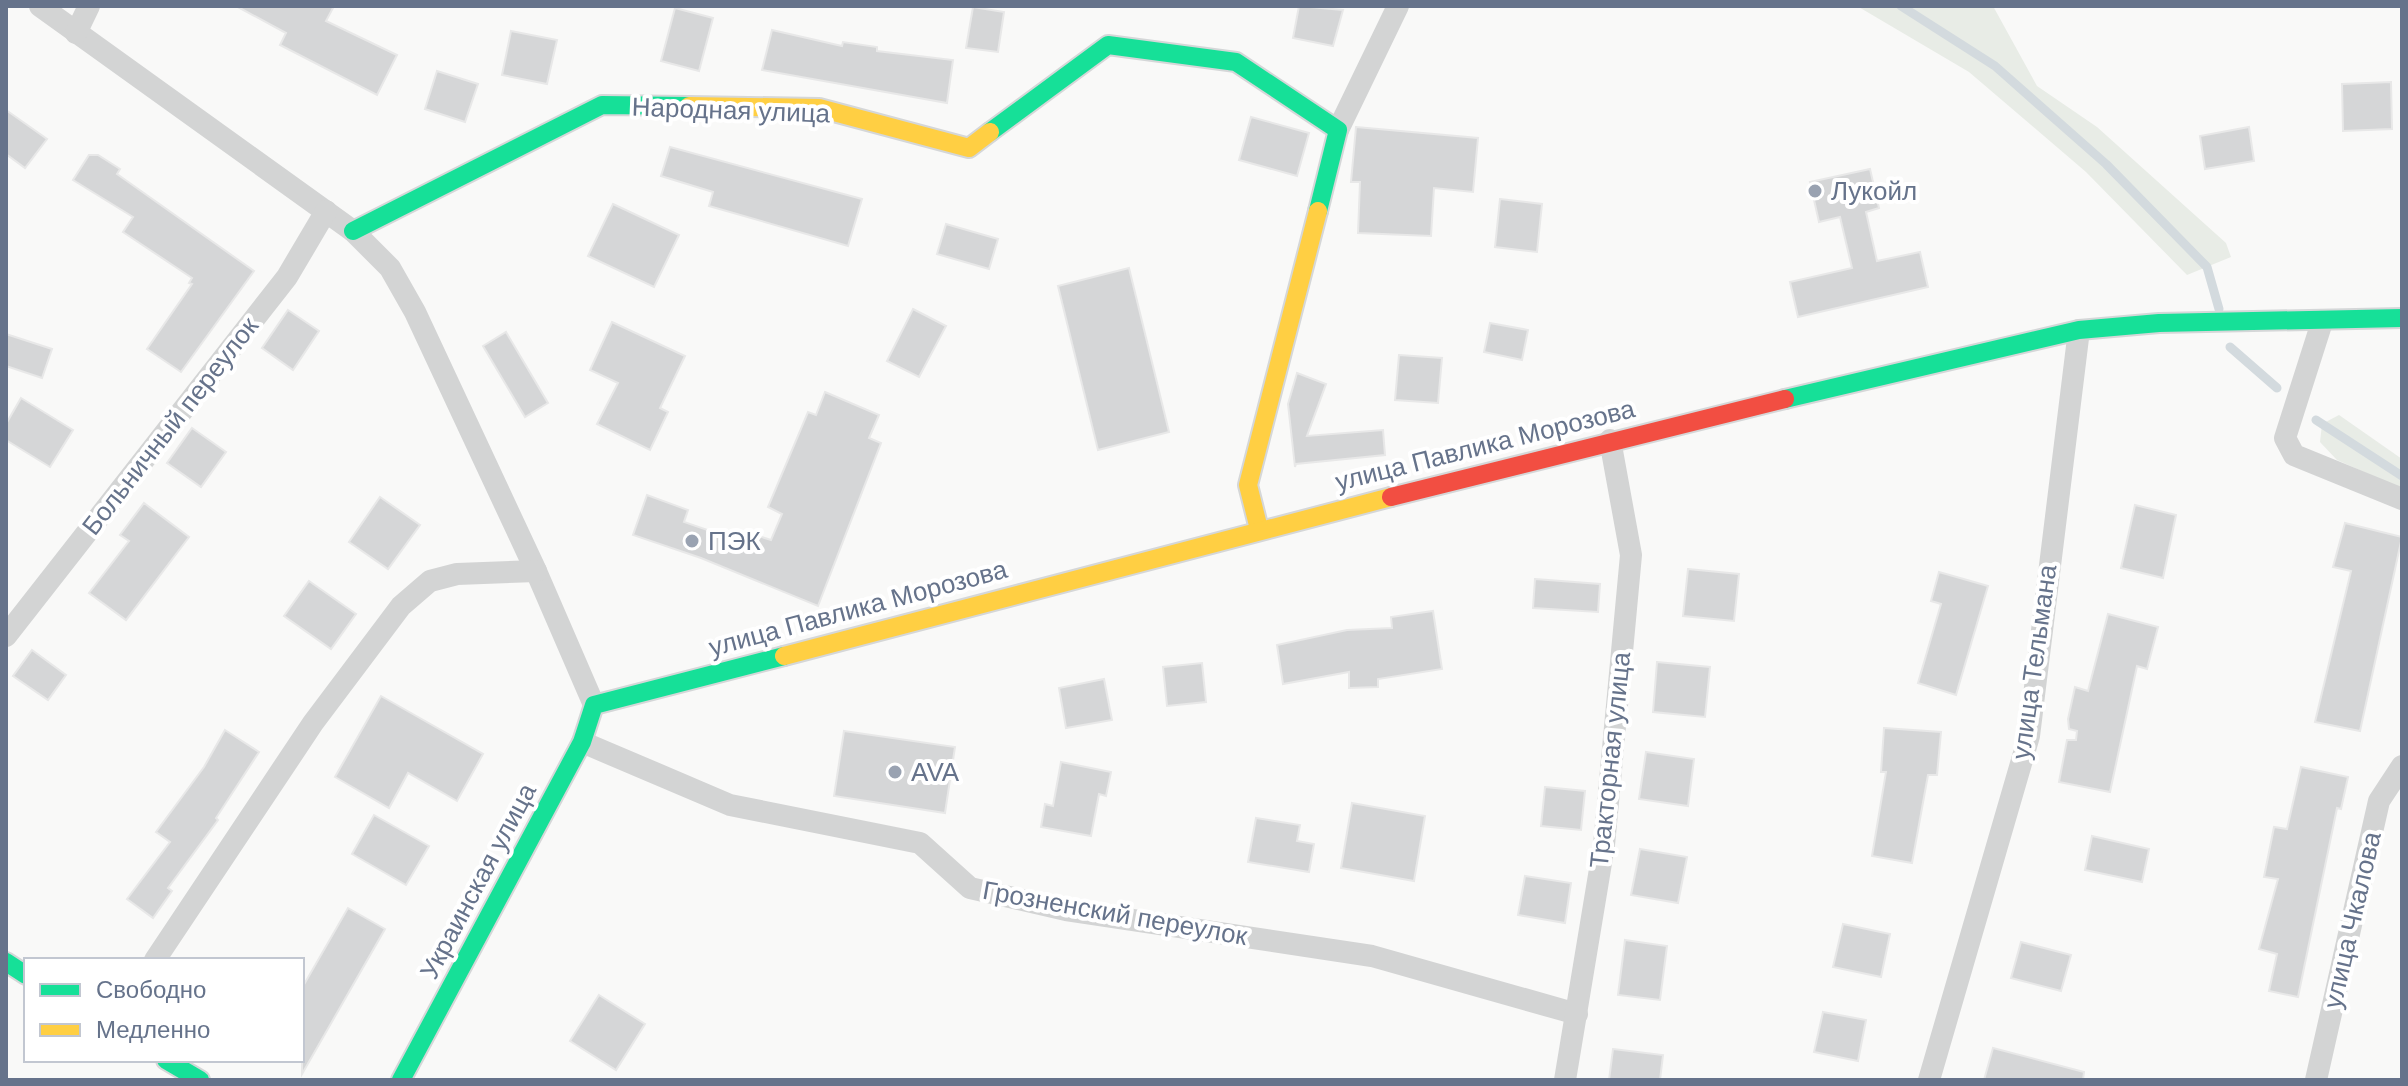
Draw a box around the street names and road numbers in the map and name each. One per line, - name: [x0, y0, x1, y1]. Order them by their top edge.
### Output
- street label: Народная улица: [631, 92, 831, 128]
- street label: Больничный переулок: [76, 311, 265, 541]
- street label: улица Павлика Морозова: [1332, 393, 1638, 497]
- street label: улица Павлика Морозова: [706, 554, 1011, 662]
- street label: улица Тельмана: [2005, 562, 2063, 761]
- street label: Тракторная улица: [1584, 650, 1636, 870]
- street label: Украинская улица: [414, 778, 542, 984]
- street label: улица Чкалова: [2317, 828, 2387, 1011]
- street label: Грозненский переулок: [980, 875, 1250, 951]

